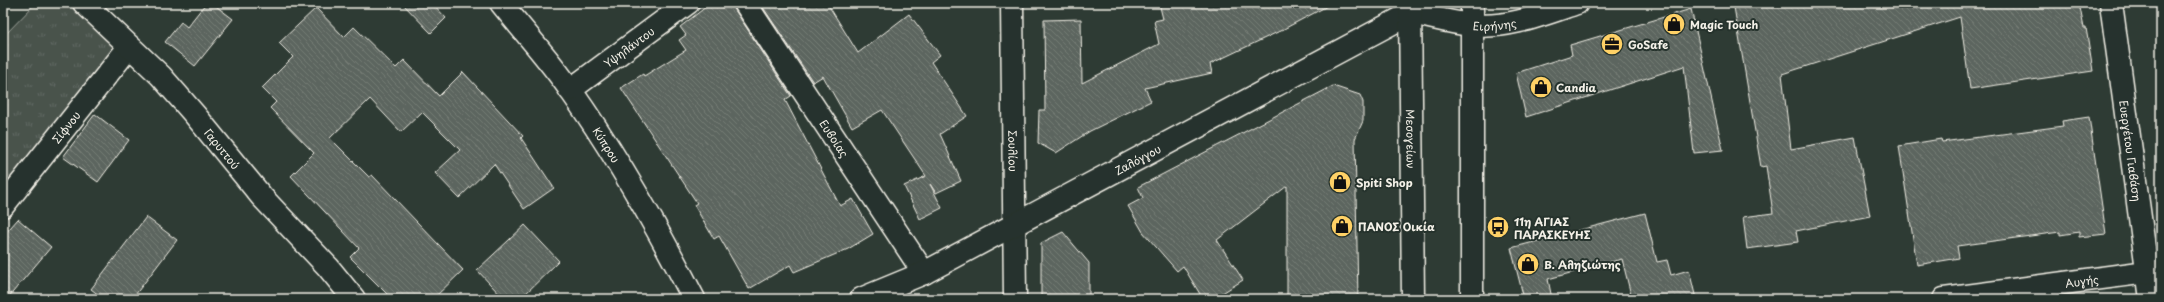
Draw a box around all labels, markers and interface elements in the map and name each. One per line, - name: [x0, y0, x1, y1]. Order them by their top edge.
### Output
- shop icon: Magic Touch: [1661, 11, 1687, 37]
- street label: Ειρήνης: [1472, 14, 1518, 34]
- place label: Magic Touch: [1690, 16, 1758, 33]
- street label: Υψηλάντου: [600, 22, 658, 71]
- office icon: GoSafe: [1599, 31, 1625, 57]
- place label: GoSafe: [1628, 36, 1668, 53]
- shop icon: Candia: [1528, 74, 1554, 100]
- place label: Candia: [1556, 79, 1597, 96]
- street label: Ευεργέτου Γιαβάση: [2116, 99, 2146, 202]
- street label: Σίφνου: [48, 107, 84, 147]
- street label: Μεσογείων: [1403, 109, 1420, 169]
- street label: Ευβοίας: [816, 116, 853, 161]
- street label: Κύπρου: [589, 123, 624, 166]
- street label: Γαρυττού: [200, 124, 244, 172]
- street label: Σουλίου: [1005, 130, 1022, 172]
- street label: Ζαλόγγου: [1111, 140, 1164, 178]
- shop icon: Spiti Shop: [1327, 169, 1353, 195]
- place label: Spiti Shop: [1356, 174, 1413, 191]
- shop icon: ΠΑΝΟΣ Οικία: [1329, 213, 1355, 239]
- place label: 11η ΑΓΙΑΣ ΠΑΡΑΣΚΕΥΗΣ: [1514, 213, 1591, 243]
- bus stop icon: 11η ΑΓΙΑΣ ΠΑΡΑΣΚΕΥΗΣ: [1485, 214, 1511, 240]
- place label: ΠΑΝΟΣ Οικία: [1358, 218, 1435, 235]
- shop icon: Β. Αληζιώτης: [1515, 251, 1541, 277]
- place label: Β. Αληζιώτης: [1544, 256, 1621, 273]
- street label: Αυγής: [2064, 270, 2100, 291]

